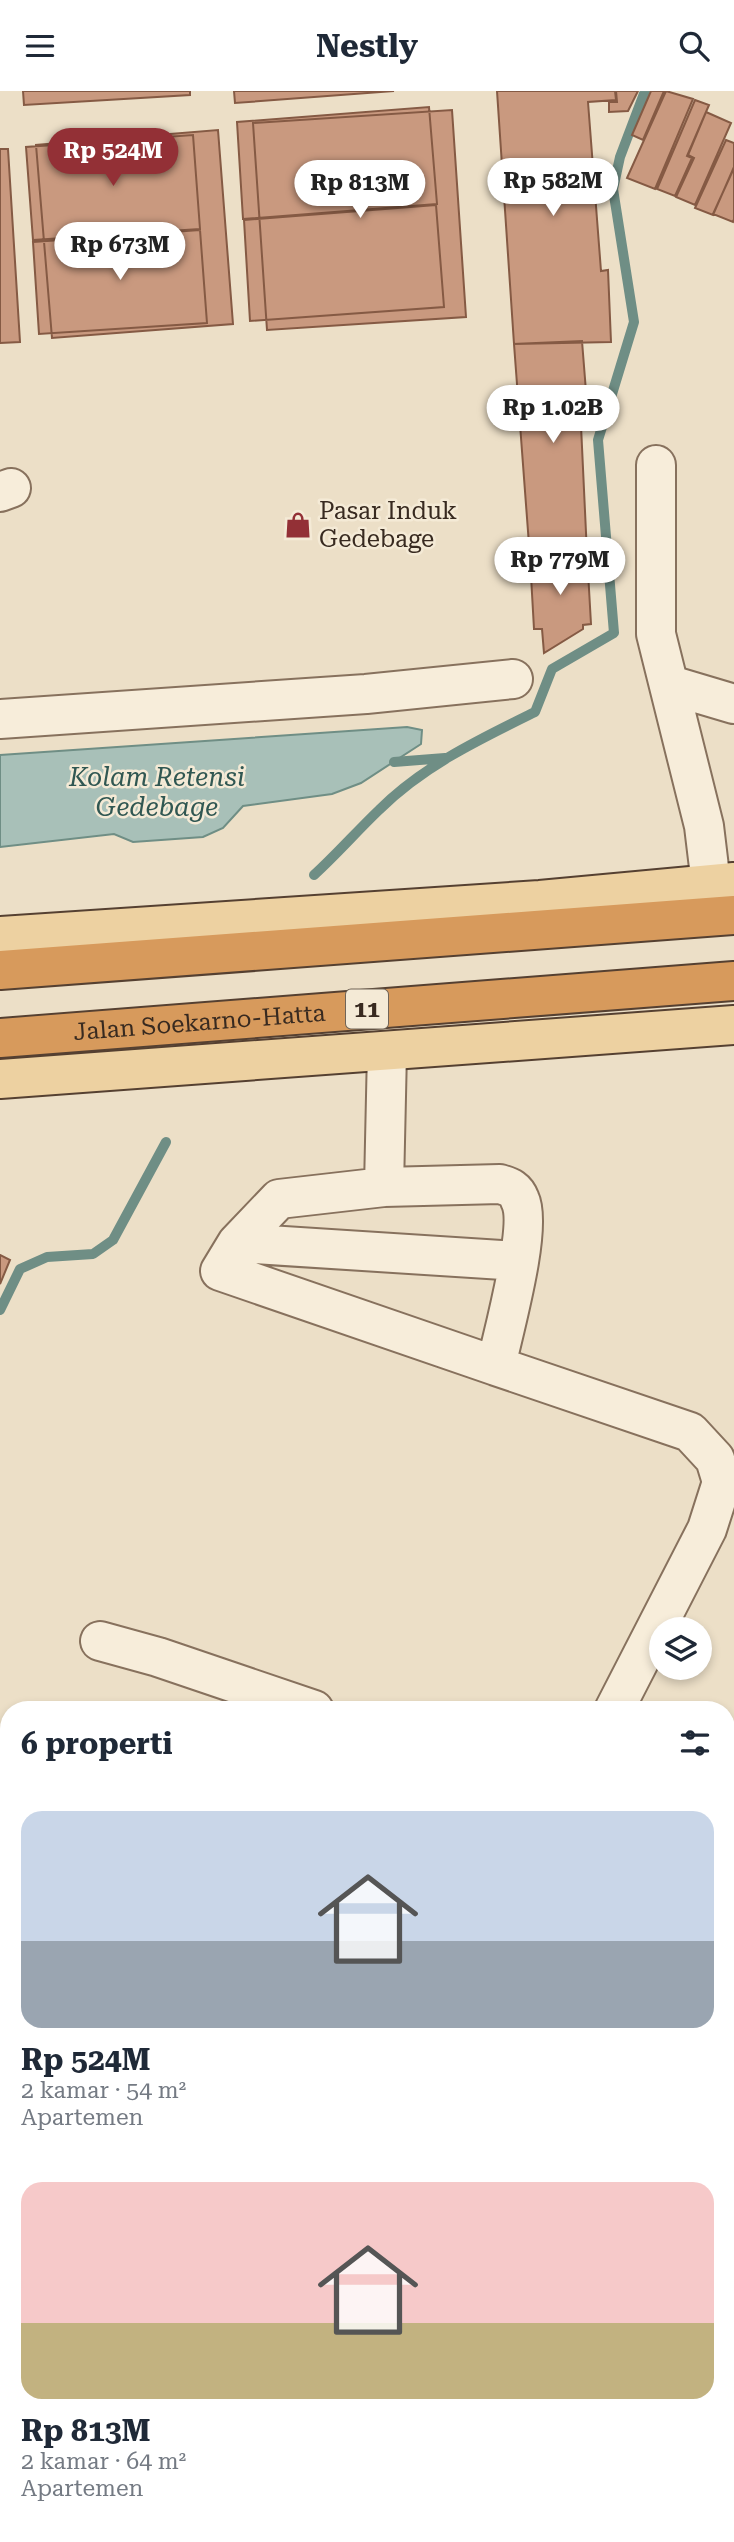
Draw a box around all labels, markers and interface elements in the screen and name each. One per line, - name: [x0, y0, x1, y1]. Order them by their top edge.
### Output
- icon: menu: [21, 27, 59, 65]
- text: Nestly: [316, 27, 418, 65]
- icon: search: [675, 27, 713, 65]
- pin: Rp 524M: [48, 129, 178, 188]
- text: Rp 524M: [63, 137, 163, 164]
- pin: Rp 582M: [488, 159, 618, 218]
- pin: Rp 813M: [295, 160, 425, 220]
- text: Rp 582M: [503, 167, 603, 194]
- text: Rp 813M: [310, 169, 410, 196]
- pin: Rp 673M: [55, 223, 185, 282]
- text: Rp 673M: [70, 231, 170, 258]
- pin: Rp 1.02B: [481, 385, 625, 445]
- text: Rp 1.02B: [503, 394, 603, 421]
- place label: Pasar Induk Gedebage: [319, 497, 457, 553]
- shop icon: Pasar Induk Gedebage: [283, 510, 313, 540]
- pin: Rp 779M: [495, 538, 625, 597]
- text: Rp 779M: [510, 546, 610, 573]
- water label: Kolam Retensi Gedebage: [68, 762, 245, 822]
- road number: 11: [346, 989, 388, 1028]
- street label: Jalan Soekarno-Hatta: [72, 999, 326, 1046]
- map controls: [649, 1617, 712, 1680]
- button: layers: [649, 1617, 712, 1680]
- icon: filters: [676, 1724, 714, 1762]
- text: 6 properti: [21, 1726, 172, 1761]
- icon: home: [305, 1856, 431, 1982]
- text: Rp 524M: [21, 2042, 150, 2077]
- text: 2 kamar · 54 m²: [21, 2077, 186, 2104]
- text: Apartemen: [21, 2104, 143, 2131]
- icon: home: [305, 2227, 431, 2353]
- text: Rp 813M: [21, 2413, 150, 2448]
- text: 2 kamar · 64 m²: [21, 2448, 186, 2475]
- text: Apartemen: [21, 2475, 143, 2502]

